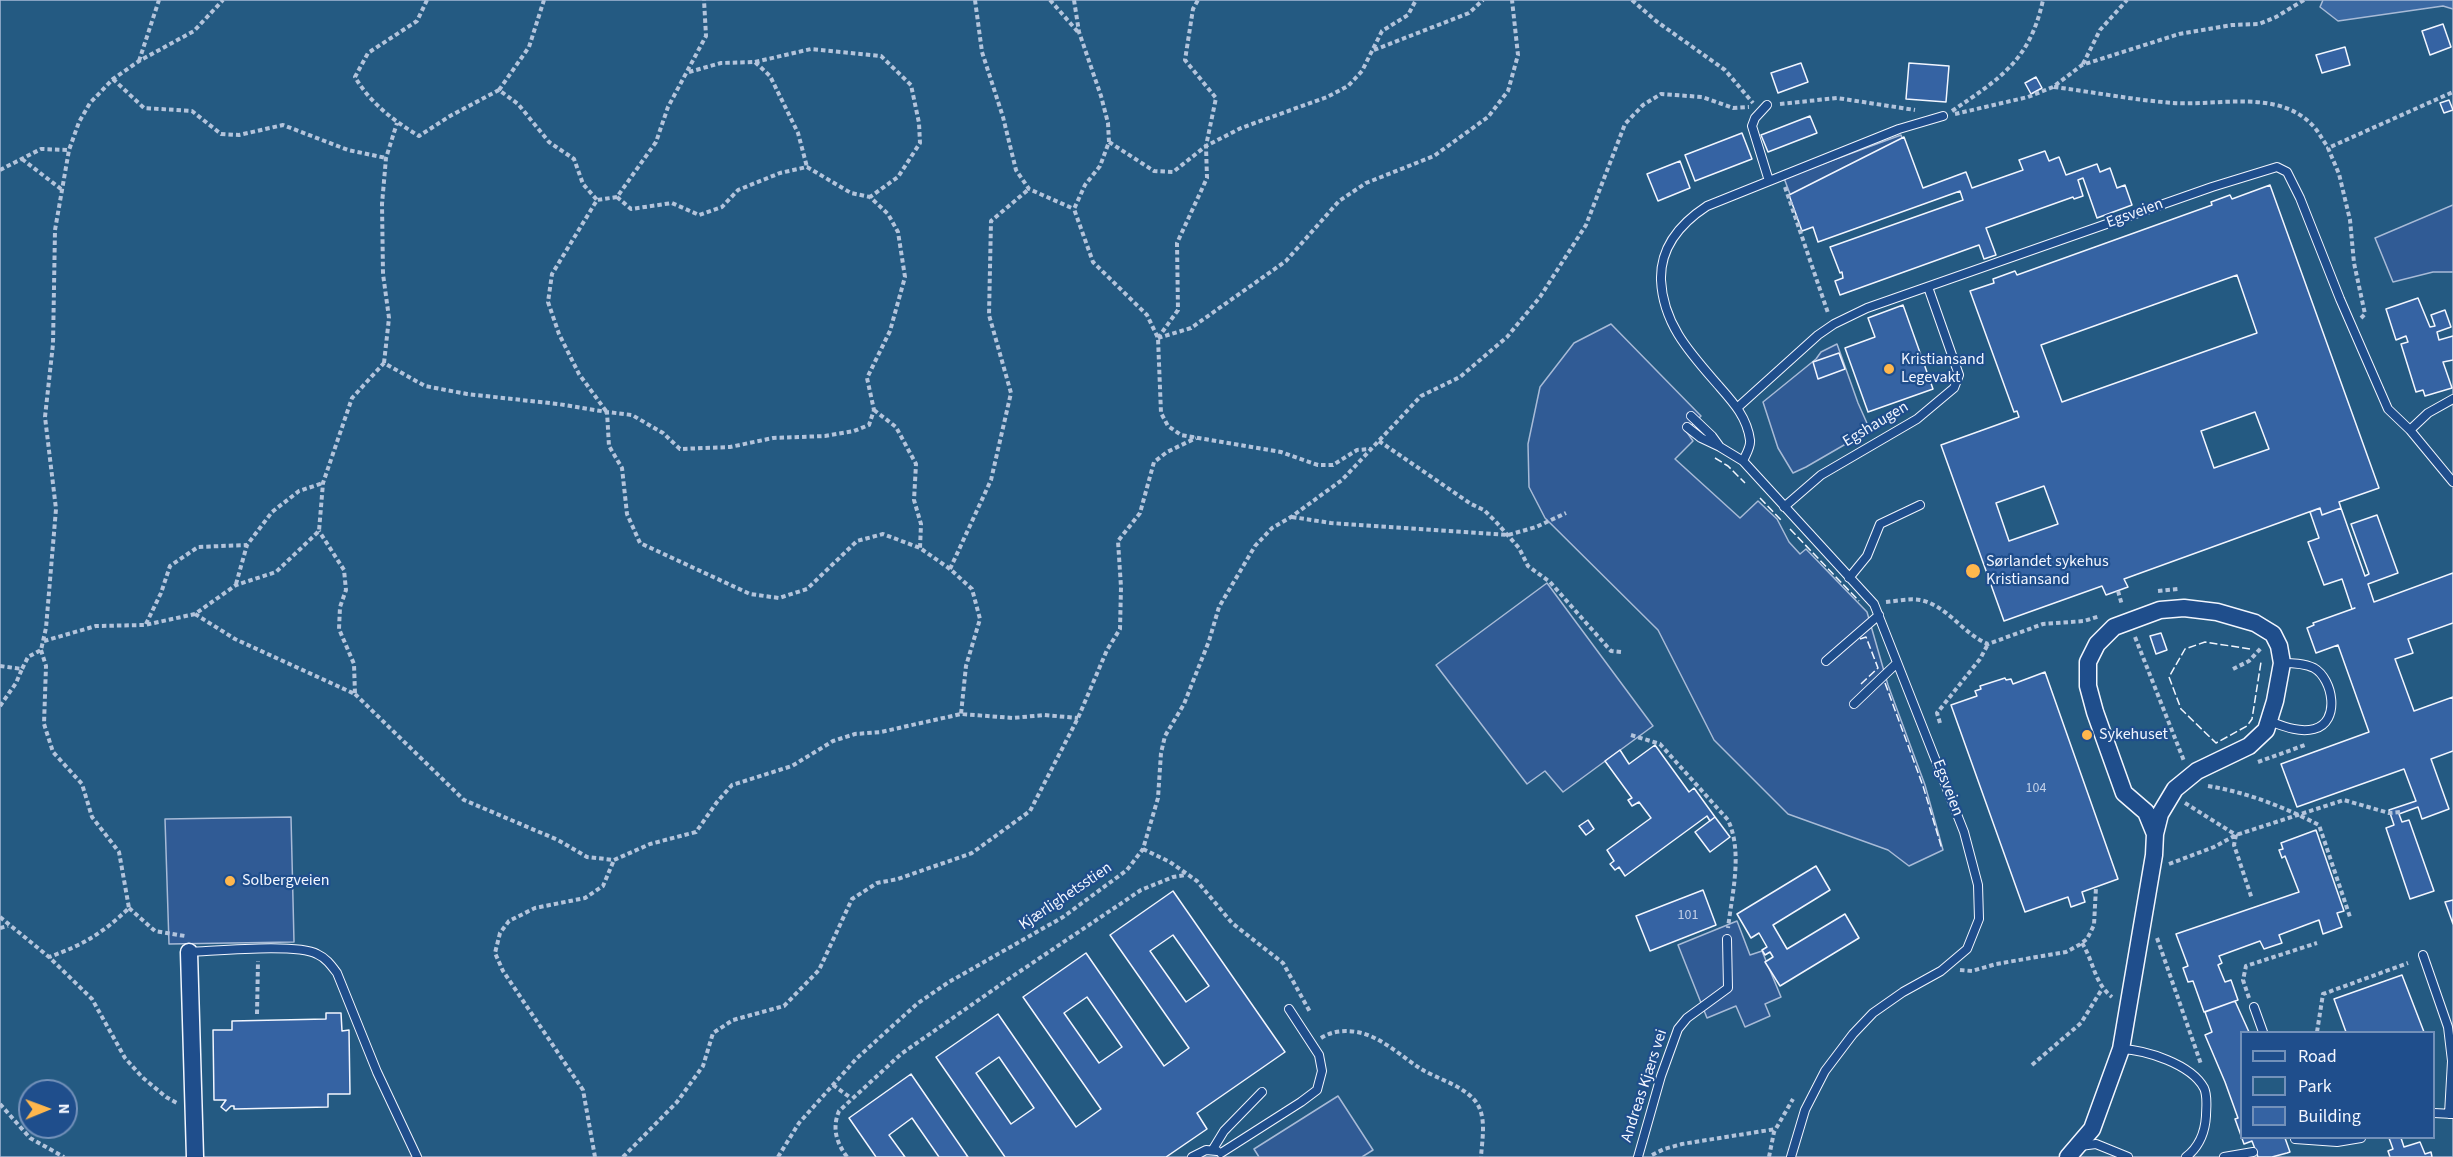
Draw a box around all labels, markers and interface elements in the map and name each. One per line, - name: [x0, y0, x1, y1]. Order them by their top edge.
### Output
- street label: Egsveien: [2104, 195, 2166, 233]
- place label: Kristiansand Legevakt: [1901, 350, 1985, 388]
- marker: Kristiansand Legevakt: [1882, 362, 1896, 376]
- street label: Egshaugen: [1840, 398, 1912, 452]
- place label: Sørlandet sykehus Kristiansand: [1986, 552, 2109, 590]
- marker: Sørlandet sykehus Kristiansand: [1964, 562, 1982, 580]
- place label: Sykehuset: [2099, 725, 2168, 745]
- marker: Sykehuset: [2080, 728, 2094, 742]
- street label: Egsveien: [1927, 757, 1967, 819]
- house number: 104: [2026, 781, 2046, 797]
- street label: Kjærlighetsstien: [1016, 859, 1116, 935]
- place label: Solbergveien: [242, 871, 329, 891]
- marker: Solbergveien: [223, 874, 237, 888]
- house number: 101: [1678, 908, 1698, 924]
- street label: Andreas Kjærs vei: [1618, 1027, 1672, 1145]
- legend: [2240, 1031, 2435, 1139]
- text: Road: [2298, 1044, 2337, 1069]
- text: Park: [2298, 1074, 2332, 1099]
- north arrow: [18, 1079, 78, 1139]
- text: N: [53, 1103, 75, 1114]
- text: Building: [2298, 1104, 2361, 1129]

